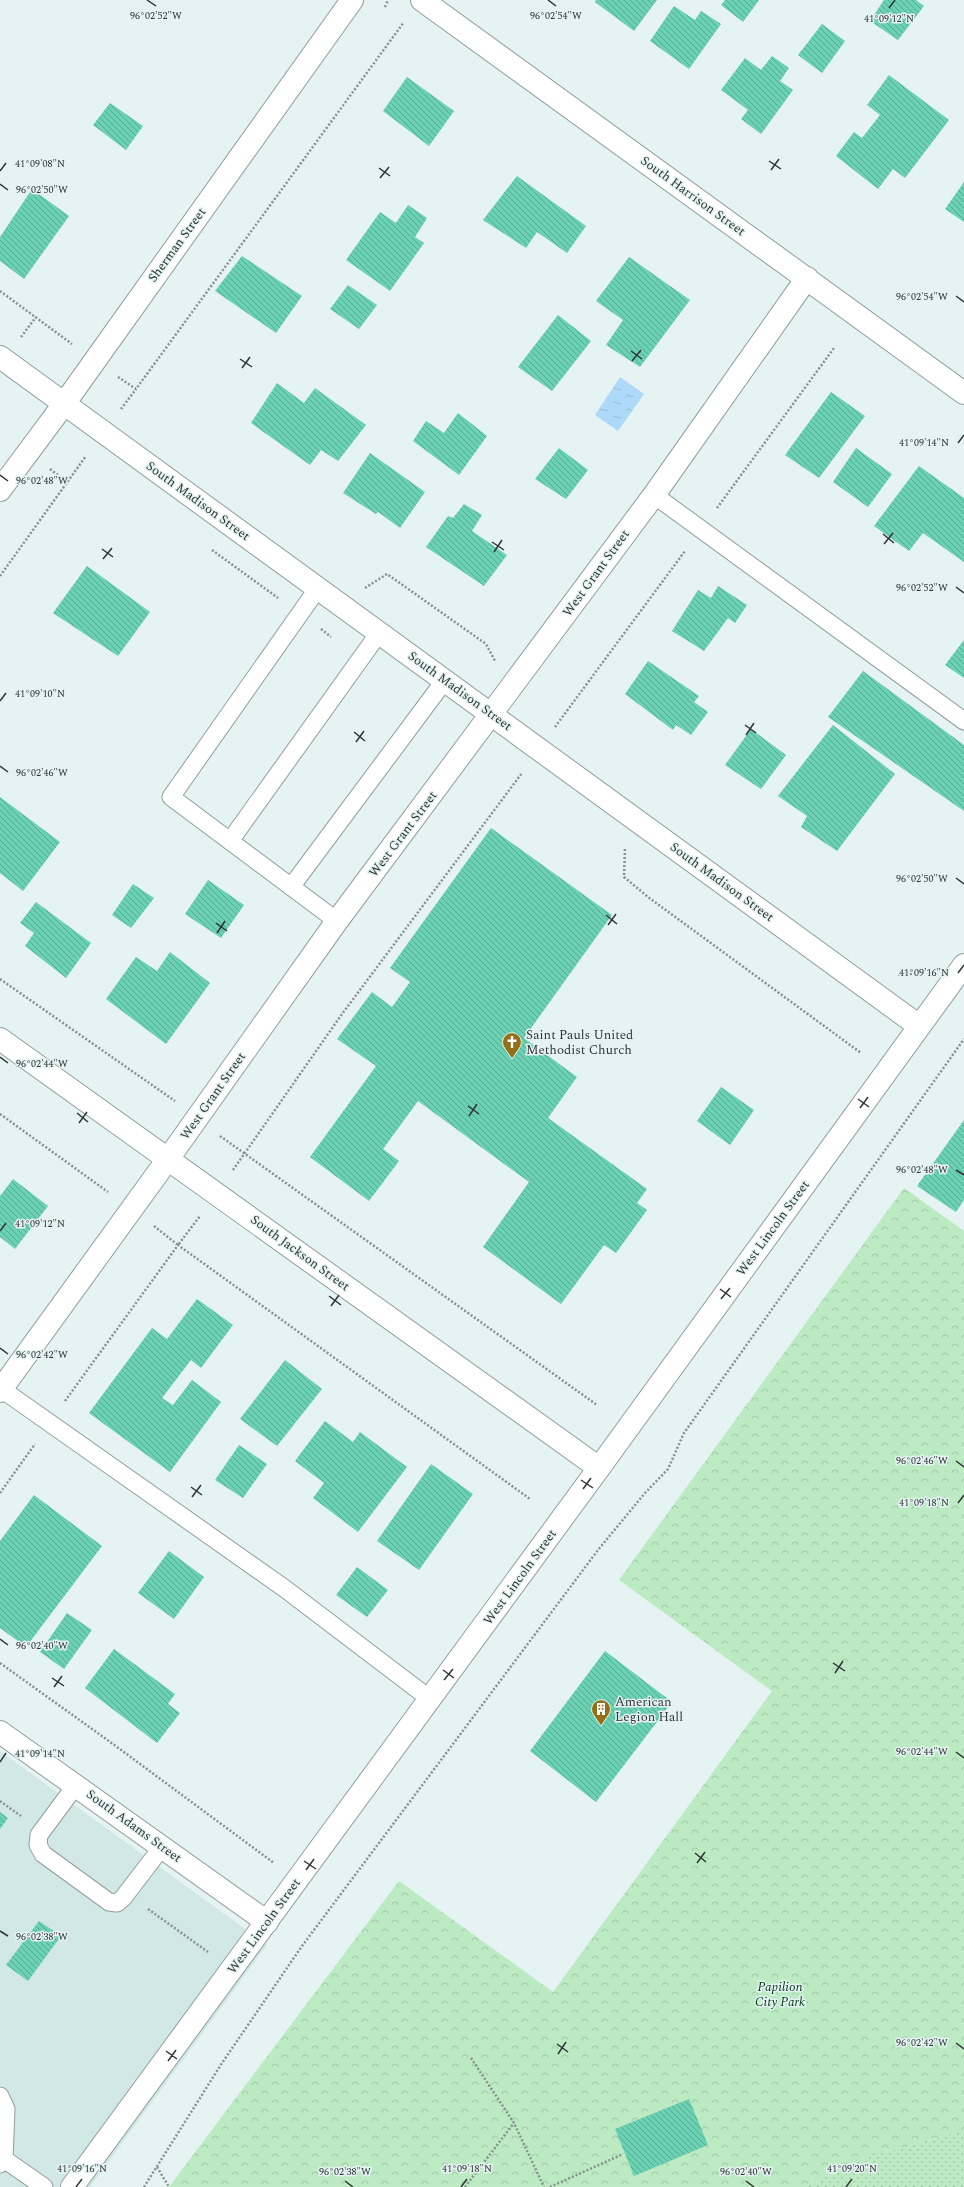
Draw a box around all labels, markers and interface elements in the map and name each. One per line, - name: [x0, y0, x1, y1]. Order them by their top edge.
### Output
- text: 96°02'52"W: [130, 8, 182, 24]
- text: 96°02'54"W: [530, 8, 582, 24]
- text: 41°09'12"N: [864, 11, 914, 27]
- street label: South Harrison Street: [636, 151, 750, 241]
- text: 41°09'08"N: [15, 156, 65, 172]
- text: 96°02'50"W: [16, 182, 68, 198]
- street label: Sherman Street: [143, 203, 211, 287]
- text: 96°02'54"W: [896, 289, 948, 305]
- text: 41°09'14"N: [899, 435, 949, 451]
- street label: South Madison Street: [142, 456, 255, 546]
- text: 96°02'48"W: [16, 473, 68, 489]
- street label: West Grant Street: [558, 525, 635, 621]
- text: 96°02'52"W: [896, 580, 948, 596]
- street label: South Madison Street: [404, 646, 517, 736]
- text: 41°09'10"N: [15, 686, 65, 702]
- text: 96°02'46"W: [16, 765, 68, 781]
- street label: West Grant Street: [364, 786, 442, 881]
- street label: South Madison Street: [666, 837, 779, 927]
- text: 96°02'50"W: [896, 871, 948, 887]
- text: 41°09'16"N: [899, 965, 949, 981]
- place label: Saint Pauls United Methodist Church: [526, 1025, 633, 1060]
- church icon: Saint Pauls United Methodist Church: [501, 1031, 523, 1059]
- street label: West Grant Street: [175, 1048, 251, 1144]
- text: 96°02'44"W: [16, 1056, 68, 1072]
- text: 96°02'48"W: [896, 1162, 948, 1178]
- street label: West Lincoln Street: [731, 1176, 815, 1280]
- street label: South Jackson Street: [246, 1210, 354, 1296]
- text: 41°09'12"N: [15, 1216, 65, 1232]
- text: 96°02'42"W: [16, 1347, 68, 1363]
- text: 96°02'46"W: [896, 1453, 948, 1469]
- text: 41°09'18"N: [899, 1495, 949, 1511]
- street label: West Lincoln Street: [478, 1525, 562, 1629]
- text: 96°02'40"W: [16, 1638, 68, 1654]
- place label: American Legion Hall: [615, 1692, 683, 1727]
- building icon: American Legion Hall: [590, 1698, 612, 1726]
- text: 96°02'44"W: [896, 1744, 948, 1760]
- text: 41°09'14"N: [15, 1746, 65, 1762]
- street label: South Adams Street: [82, 1784, 186, 1868]
- street label: West Lincoln Street: [222, 1874, 306, 1978]
- text: 96°02'38"W: [16, 1929, 68, 1945]
- park label: Papilion City Park: [755, 1977, 805, 2012]
- text: 96°02'42"W: [896, 2035, 948, 2051]
- text: 41°09'16"N: [57, 2161, 107, 2177]
- text: 41°09'18"N: [442, 2161, 492, 2177]
- text: 41°09'20"N: [827, 2161, 877, 2177]
- text: 96°02'38"W: [319, 2164, 371, 2180]
- text: 96°02'40"W: [720, 2164, 772, 2180]

